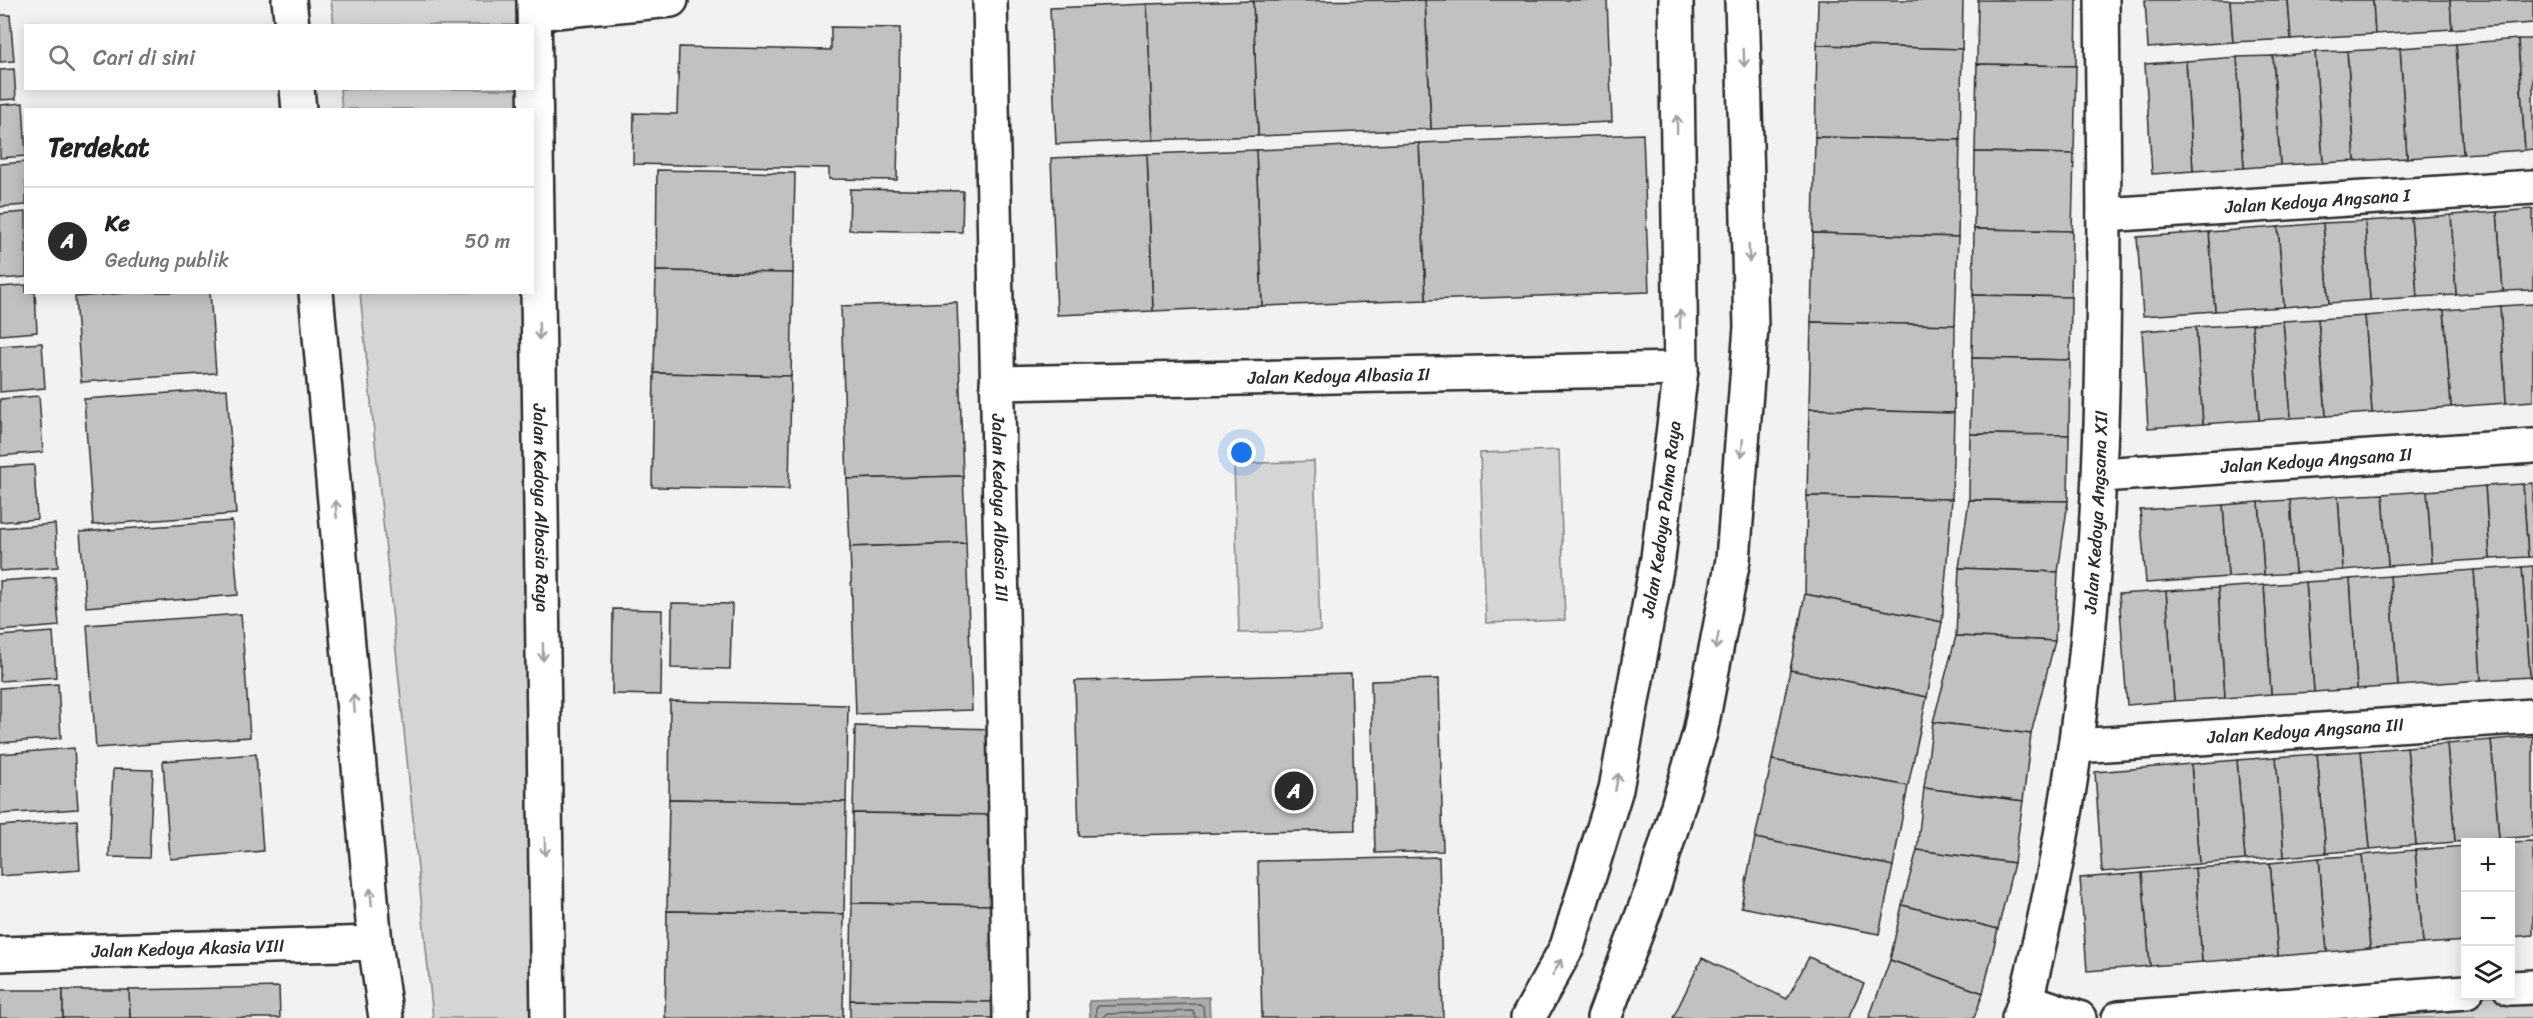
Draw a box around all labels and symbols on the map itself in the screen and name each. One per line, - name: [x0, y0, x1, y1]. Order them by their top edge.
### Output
- one-way arrow: [1738, 48, 1749, 68]
- one-way arrow: [1672, 115, 1683, 135]
- street label: Jalan Kedoya Angsana I: [2223, 179, 2413, 223]
- one-way arrow: [1743, 243, 1755, 263]
- one-way arrow: [1674, 310, 1686, 330]
- one-way arrow: [533, 321, 545, 341]
- street label: Jalan Kedoya Albasia II: [1246, 358, 1431, 394]
- street label: Jalan Kedoya Albasia Raya: [524, 403, 558, 612]
- street label: Jalan Kedoya Angsana XII: [2074, 410, 2117, 616]
- street label: Jalan Kedoya Albasia III: [982, 412, 1018, 603]
- street label: Jalan Kedoya Palma Raya: [1631, 419, 1691, 621]
- your location: [1227, 438, 1256, 467]
- one-way arrow: [1736, 438, 1747, 457]
- street label: Jalan Kedoya Angsana II: [2219, 438, 2414, 483]
- one-way arrow: [330, 500, 341, 519]
- one-way arrow: [1711, 631, 1722, 650]
- one-way arrow: [537, 642, 549, 662]
- one-way arrow: [348, 694, 359, 714]
- street label: Jalan Kedoya Angsana III: [2205, 708, 2405, 753]
- pin: A: [1274, 768, 1314, 814]
- one-way arrow: [1612, 773, 1623, 792]
- one-way arrow: [540, 837, 551, 857]
- one-way arrow: [365, 888, 376, 908]
- street label: Jalan Kedoya Akasia VIII: [90, 930, 285, 967]
- one-way arrow: [1551, 959, 1563, 976]

